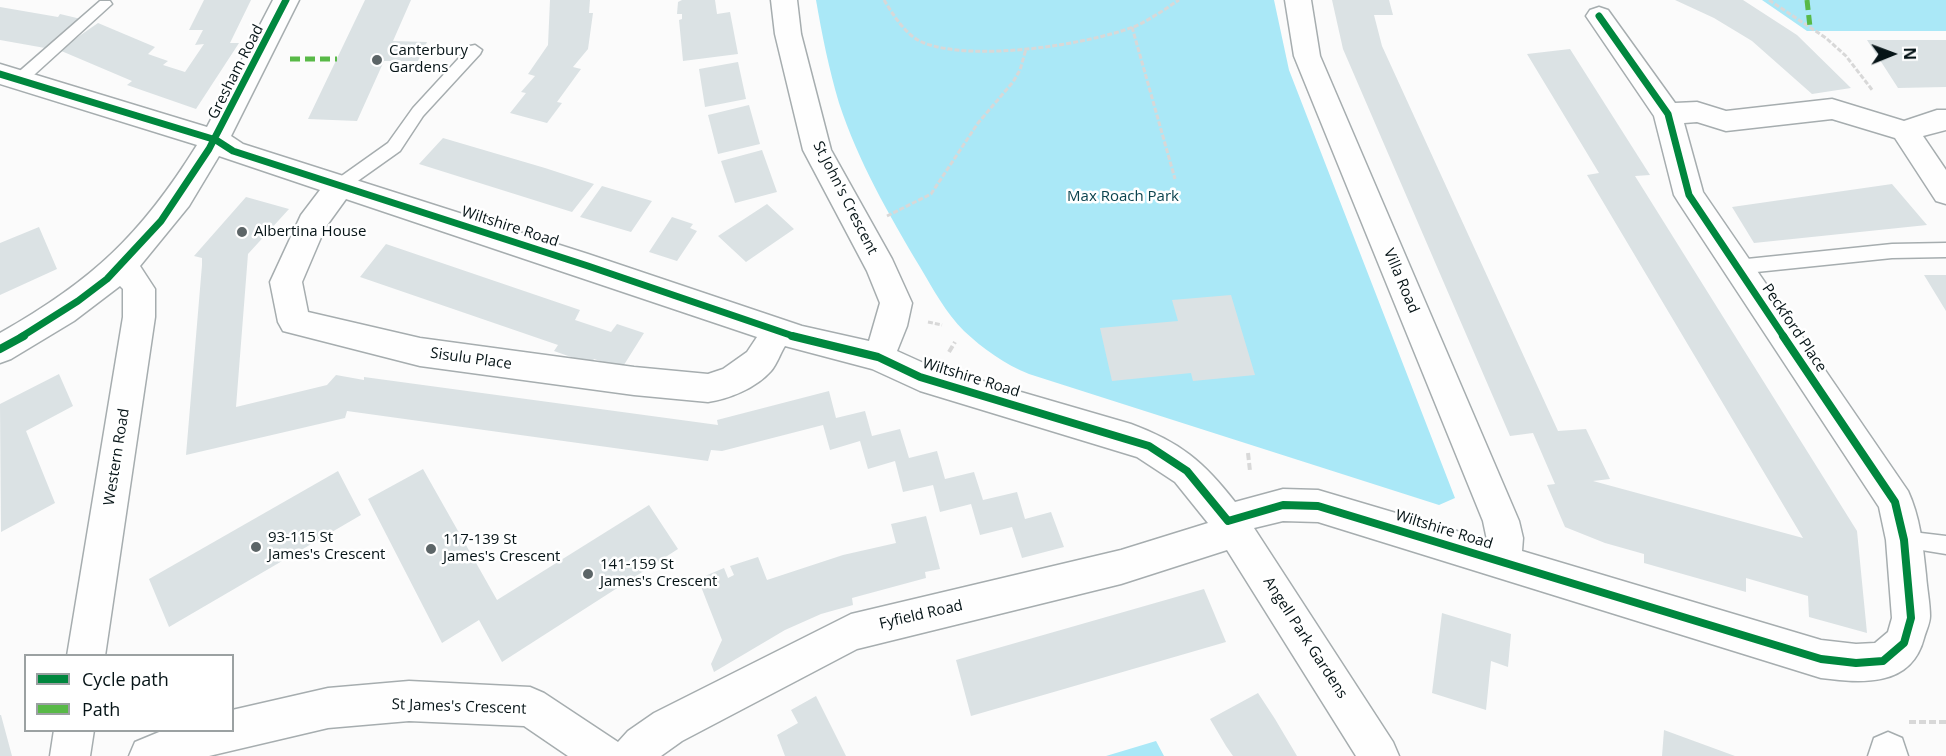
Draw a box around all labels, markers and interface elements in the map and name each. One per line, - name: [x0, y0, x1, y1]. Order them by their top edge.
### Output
- street label: Gresham Road: [204, 22, 268, 122]
- north arrow: [1862, 24, 1922, 84]
- place label: Canterbury Gardens: [389, 42, 468, 77]
- text: N: [1899, 47, 1921, 60]
- marker: Canterbury Gardens: [370, 53, 384, 67]
- street label: St John's Crescent: [809, 138, 881, 258]
- park label: Max Roach Park: [1067, 188, 1179, 206]
- street label: Wiltshire Road: [459, 203, 561, 251]
- place label: Albertina House: [254, 223, 366, 241]
- marker: Albertina House: [235, 225, 249, 239]
- street label: Villa Road: [1379, 246, 1423, 316]
- street label: Peckford Place: [1758, 280, 1830, 376]
- street label: Sisulu Place: [429, 344, 513, 374]
- street label: Wiltshire Road: [920, 355, 1022, 401]
- street label: Western Road: [100, 407, 134, 507]
- street label: Wiltshire Road: [1393, 507, 1495, 553]
- place label: 93-115 St James's Crescent: [268, 529, 385, 564]
- place label: 117-139 St James's Crescent: [443, 531, 560, 566]
- marker: 93-115 St James's Crescent: [249, 540, 263, 554]
- marker: 117-139 St James's Crescent: [424, 542, 438, 556]
- place label: 141-159 St James's Crescent: [600, 556, 717, 591]
- marker: 141-159 St James's Crescent: [581, 567, 595, 581]
- street label: Angell Park Gardens: [1259, 574, 1351, 702]
- street label: Fyfield Road: [877, 597, 965, 633]
- legend: [24, 654, 234, 732]
- text: Cycle path: [82, 667, 169, 691]
- street label: St James's Crescent: [391, 696, 527, 718]
- text: Path: [82, 697, 120, 721]

